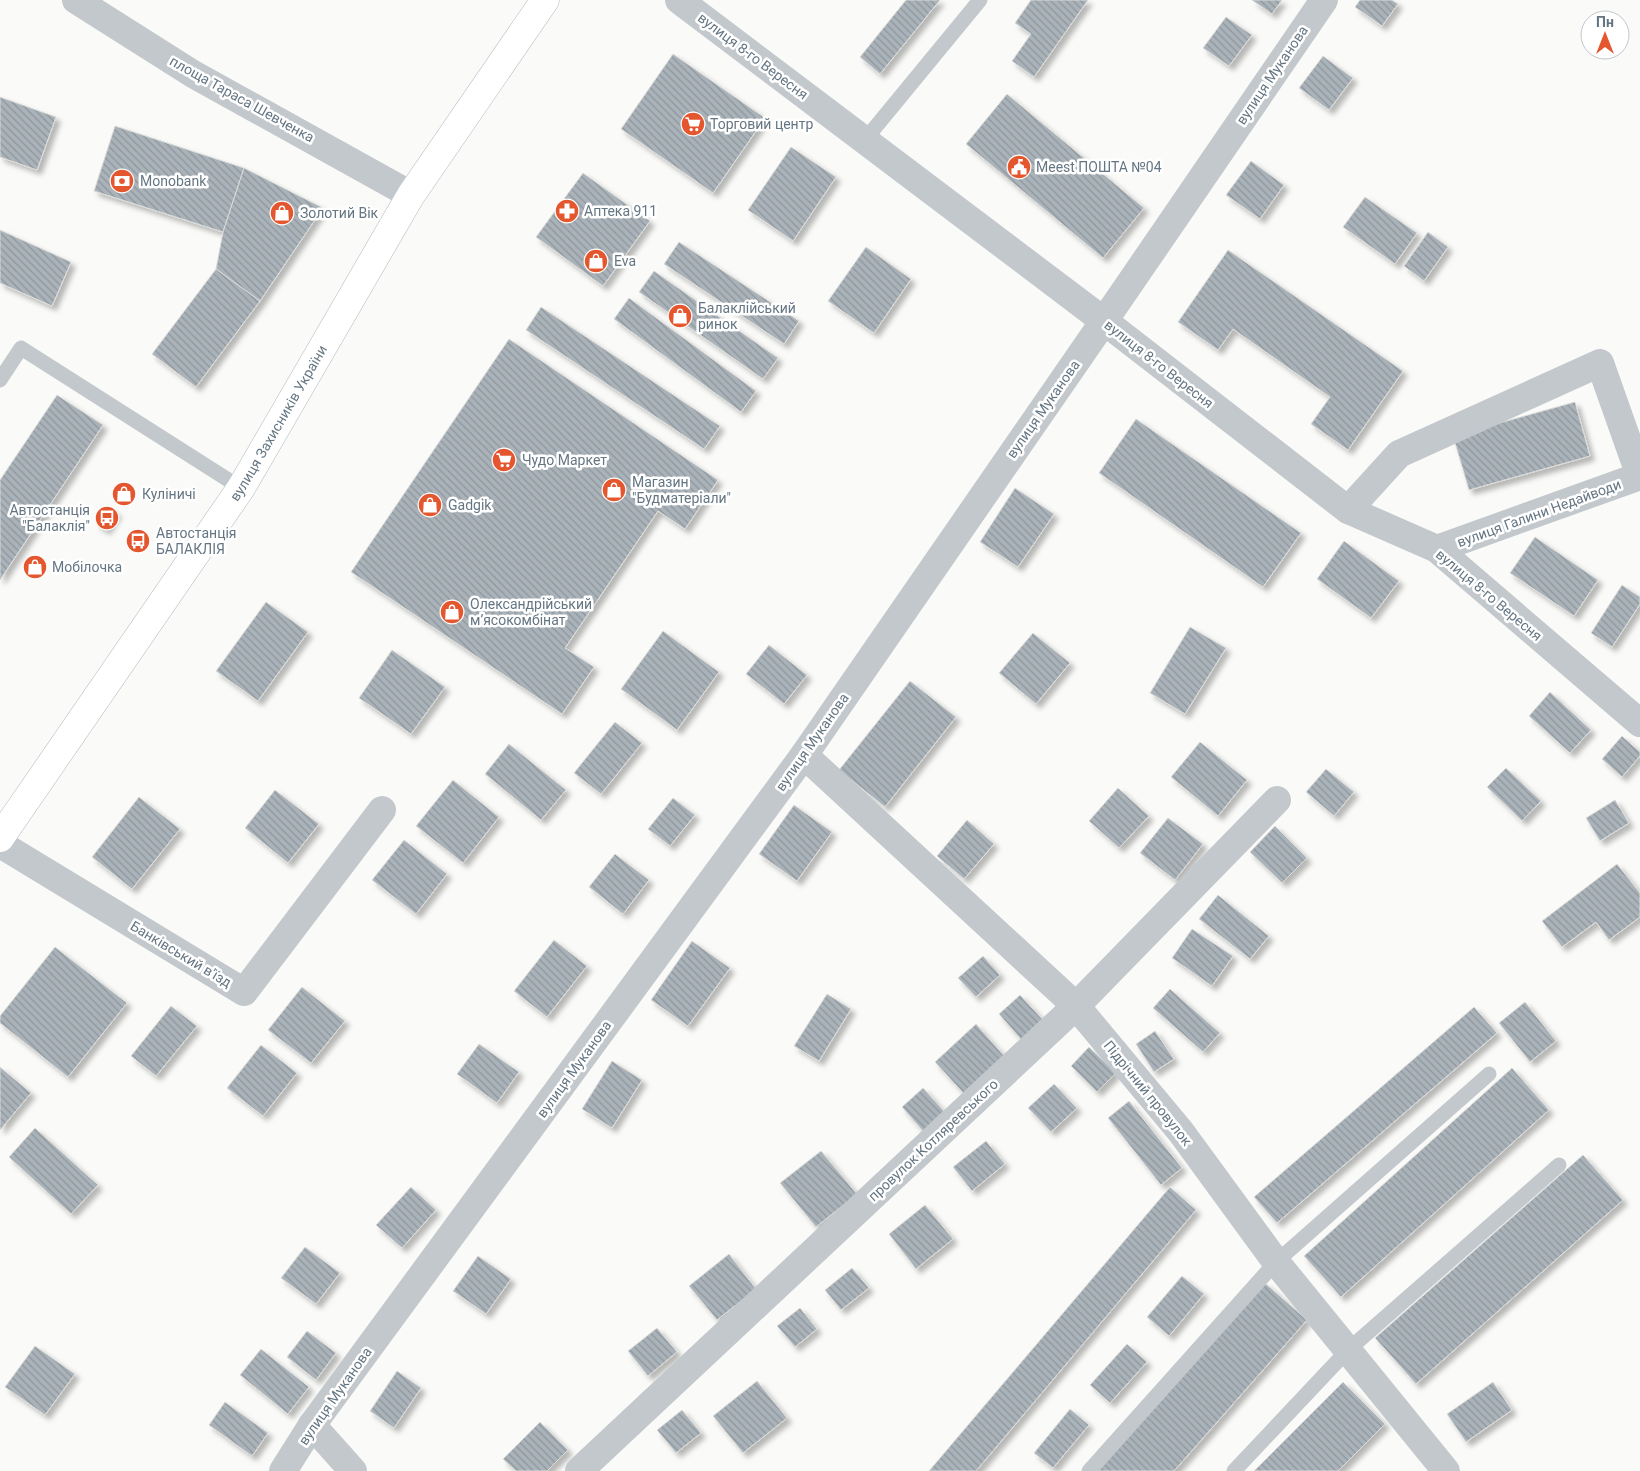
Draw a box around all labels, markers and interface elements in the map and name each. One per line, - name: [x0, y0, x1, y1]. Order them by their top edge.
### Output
- street label: вулиця 8-го Вересня: [695, 9, 811, 103]
- north arrow: [1580, 10, 1630, 60]
- text: Пн: [1596, 14, 1614, 30]
- street label: вулиця Муканова: [1233, 23, 1311, 127]
- street label: площа Тараса Шевченка: [167, 53, 317, 145]
- supermarket icon: Торговий центр: [680, 111, 706, 137]
- place label: Торговий центр: [710, 116, 813, 132]
- public building icon: Meest ПОШТА №04: [1006, 154, 1032, 180]
- place label: Meest ПОШТА №04: [1036, 159, 1162, 175]
- bank icon: Monobank: [109, 168, 135, 194]
- place label: Monobank: [140, 173, 207, 189]
- pharmacy icon: Аптека 911: [554, 198, 580, 224]
- shop icon: Золотий Вік: [269, 200, 295, 226]
- place label: Аптека 911: [584, 203, 657, 219]
- place label: Золотий Вік: [300, 205, 379, 221]
- shop icon: Eva: [583, 248, 609, 274]
- place label: Eva: [614, 253, 636, 269]
- place label: Балаклійський ринок: [698, 300, 796, 332]
- shop icon: Балаклійський ринок: [667, 303, 693, 329]
- street label: вулиця 8-го Вересня: [1101, 317, 1217, 411]
- street label: вулиця Захисників України: [227, 342, 330, 504]
- street label: вулиця Муканова: [1003, 357, 1083, 461]
- supermarket icon: Чудо Маркет: [491, 447, 517, 473]
- place label: Чудо Маркет: [522, 452, 607, 468]
- place label: Магазин "Будматеріали": [632, 474, 731, 506]
- street label: вулиця Галини Недайводи: [1455, 476, 1623, 550]
- shop icon: Магазин "Будматеріали": [601, 477, 627, 503]
- shop icon: Куліничі: [111, 481, 137, 507]
- place label: Куліничі: [142, 486, 196, 502]
- shop icon: Gadgik: [417, 492, 443, 518]
- place label: Gadgik: [448, 497, 492, 513]
- place label: Автостанція "Балаклія": [9, 502, 90, 534]
- bus stop icon: Автостанція "Балаклія": [94, 505, 120, 531]
- place label: Автостанція БАЛАКЛІЯ: [156, 525, 237, 557]
- bus stop icon: Автостанція БАЛАКЛІЯ: [125, 528, 151, 554]
- street label: вулиця 8-го Вересня: [1433, 546, 1545, 644]
- shop icon: Мобілочка: [22, 554, 48, 580]
- place label: Мобілочка: [52, 559, 122, 575]
- place label: Олександрійський мʼясокомбінат: [470, 596, 592, 628]
- shop icon: Олександрійський мʼясокомбінат: [439, 599, 465, 625]
- street label: вулиця Муканова: [772, 690, 852, 794]
- street label: Банківський в'їзд: [128, 918, 235, 991]
- street label: вулиця Муканова: [534, 1017, 614, 1121]
- street label: Підрічний провулок: [1101, 1037, 1195, 1149]
- street label: провулок Котляревського: [865, 1076, 1001, 1204]
- street label: вулиця Муканова: [295, 1344, 375, 1448]

